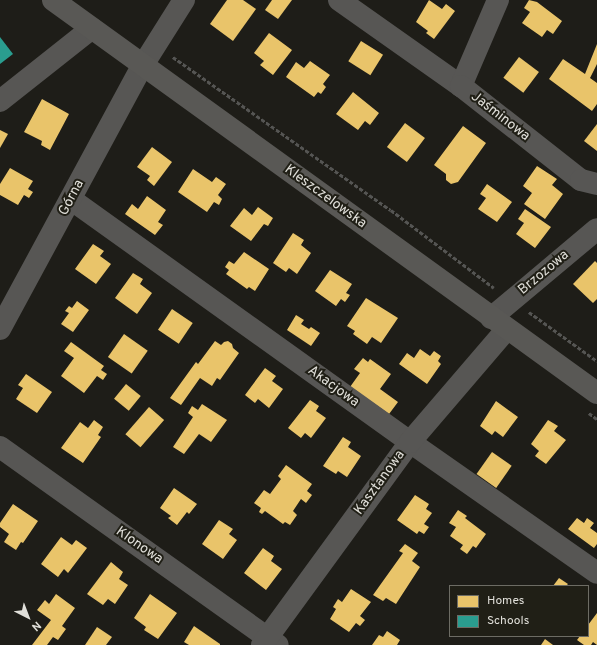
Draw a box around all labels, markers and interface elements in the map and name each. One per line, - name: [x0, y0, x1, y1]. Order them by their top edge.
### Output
- street label: Jaśminowa: [467, 89, 533, 145]
- street label: Kleszczelowska: [281, 162, 369, 232]
- street label: Górna: [56, 177, 88, 219]
- street label: Brzozowa: [515, 247, 573, 299]
- street label: Akacjowa: [304, 363, 362, 411]
- street label: Kasztanowa: [351, 447, 409, 519]
- street label: Klonowa: [112, 524, 166, 568]
- legend: [449, 585, 589, 637]
- text: Homes: [487, 593, 524, 609]
- north arrow: [8, 597, 48, 637]
- text: Schools: [487, 613, 529, 629]
- text: N: [28, 618, 44, 634]

